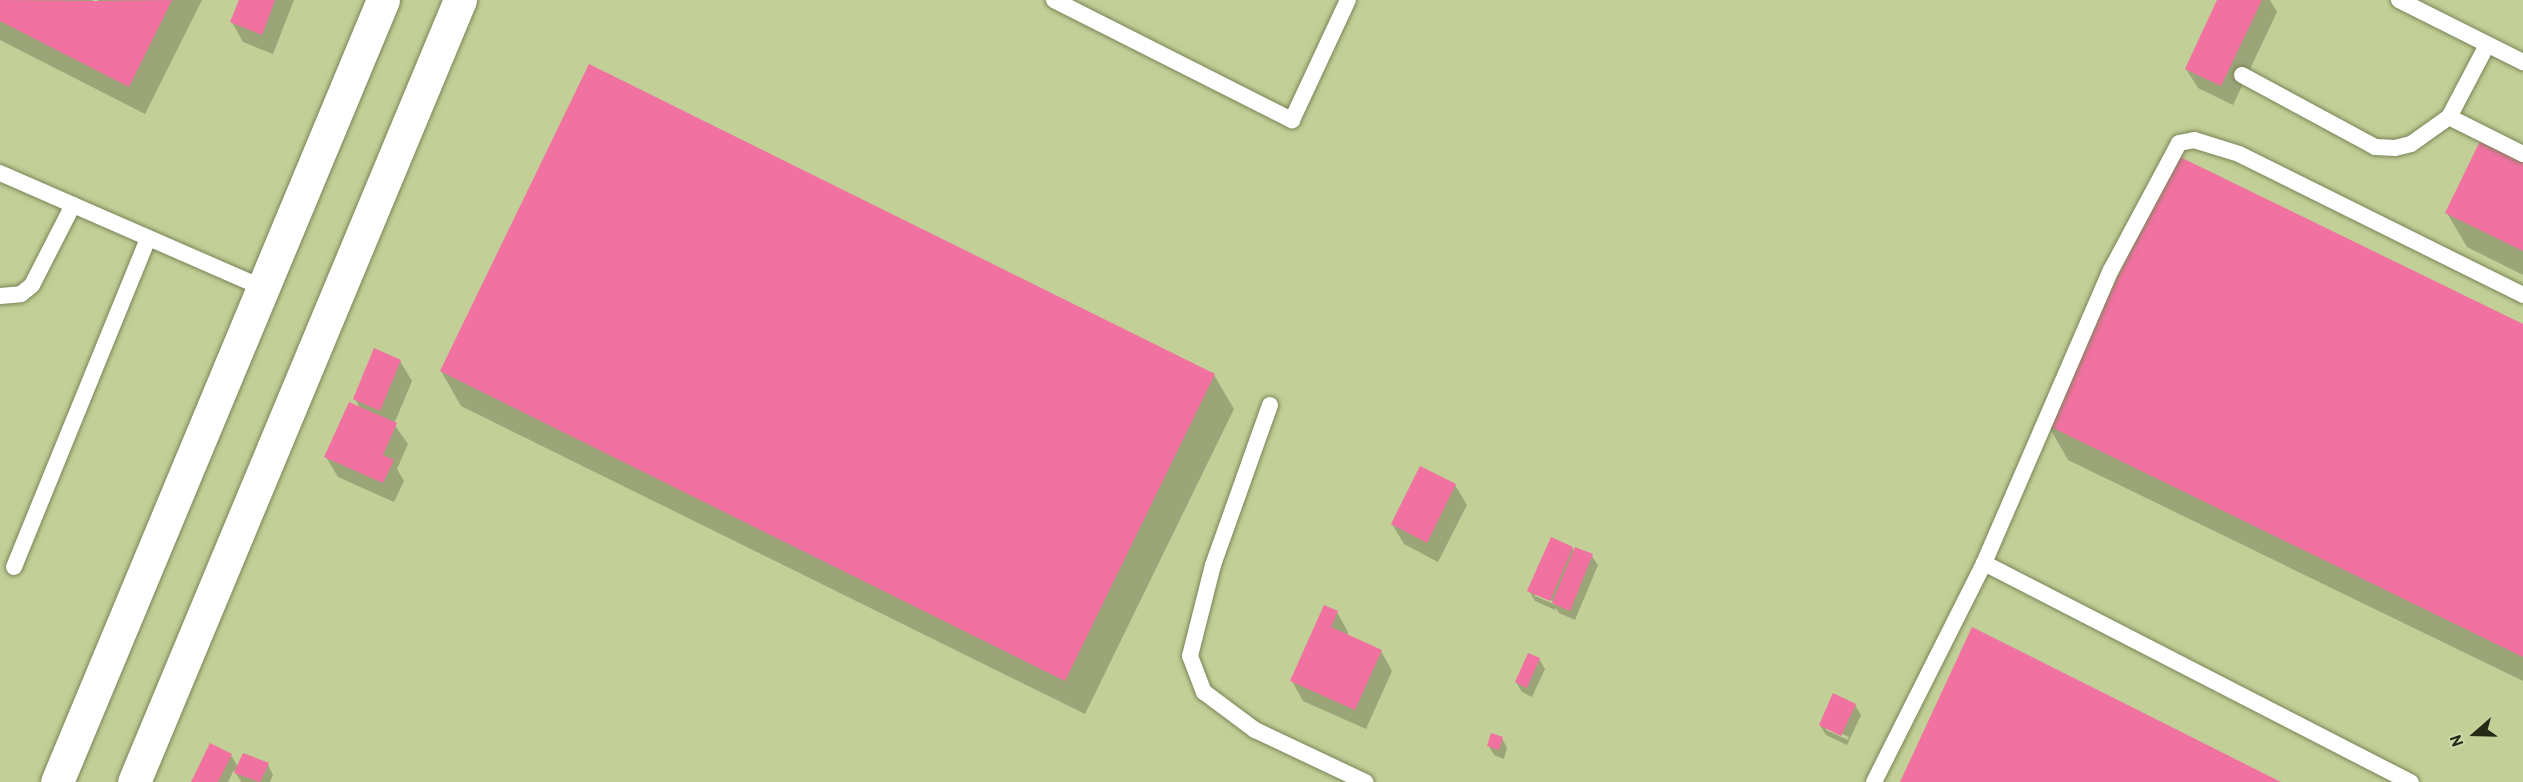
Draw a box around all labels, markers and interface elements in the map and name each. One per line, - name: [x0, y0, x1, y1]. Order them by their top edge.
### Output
- north arrow: [2445, 704, 2505, 764]
- text: N: [2447, 731, 2469, 749]

